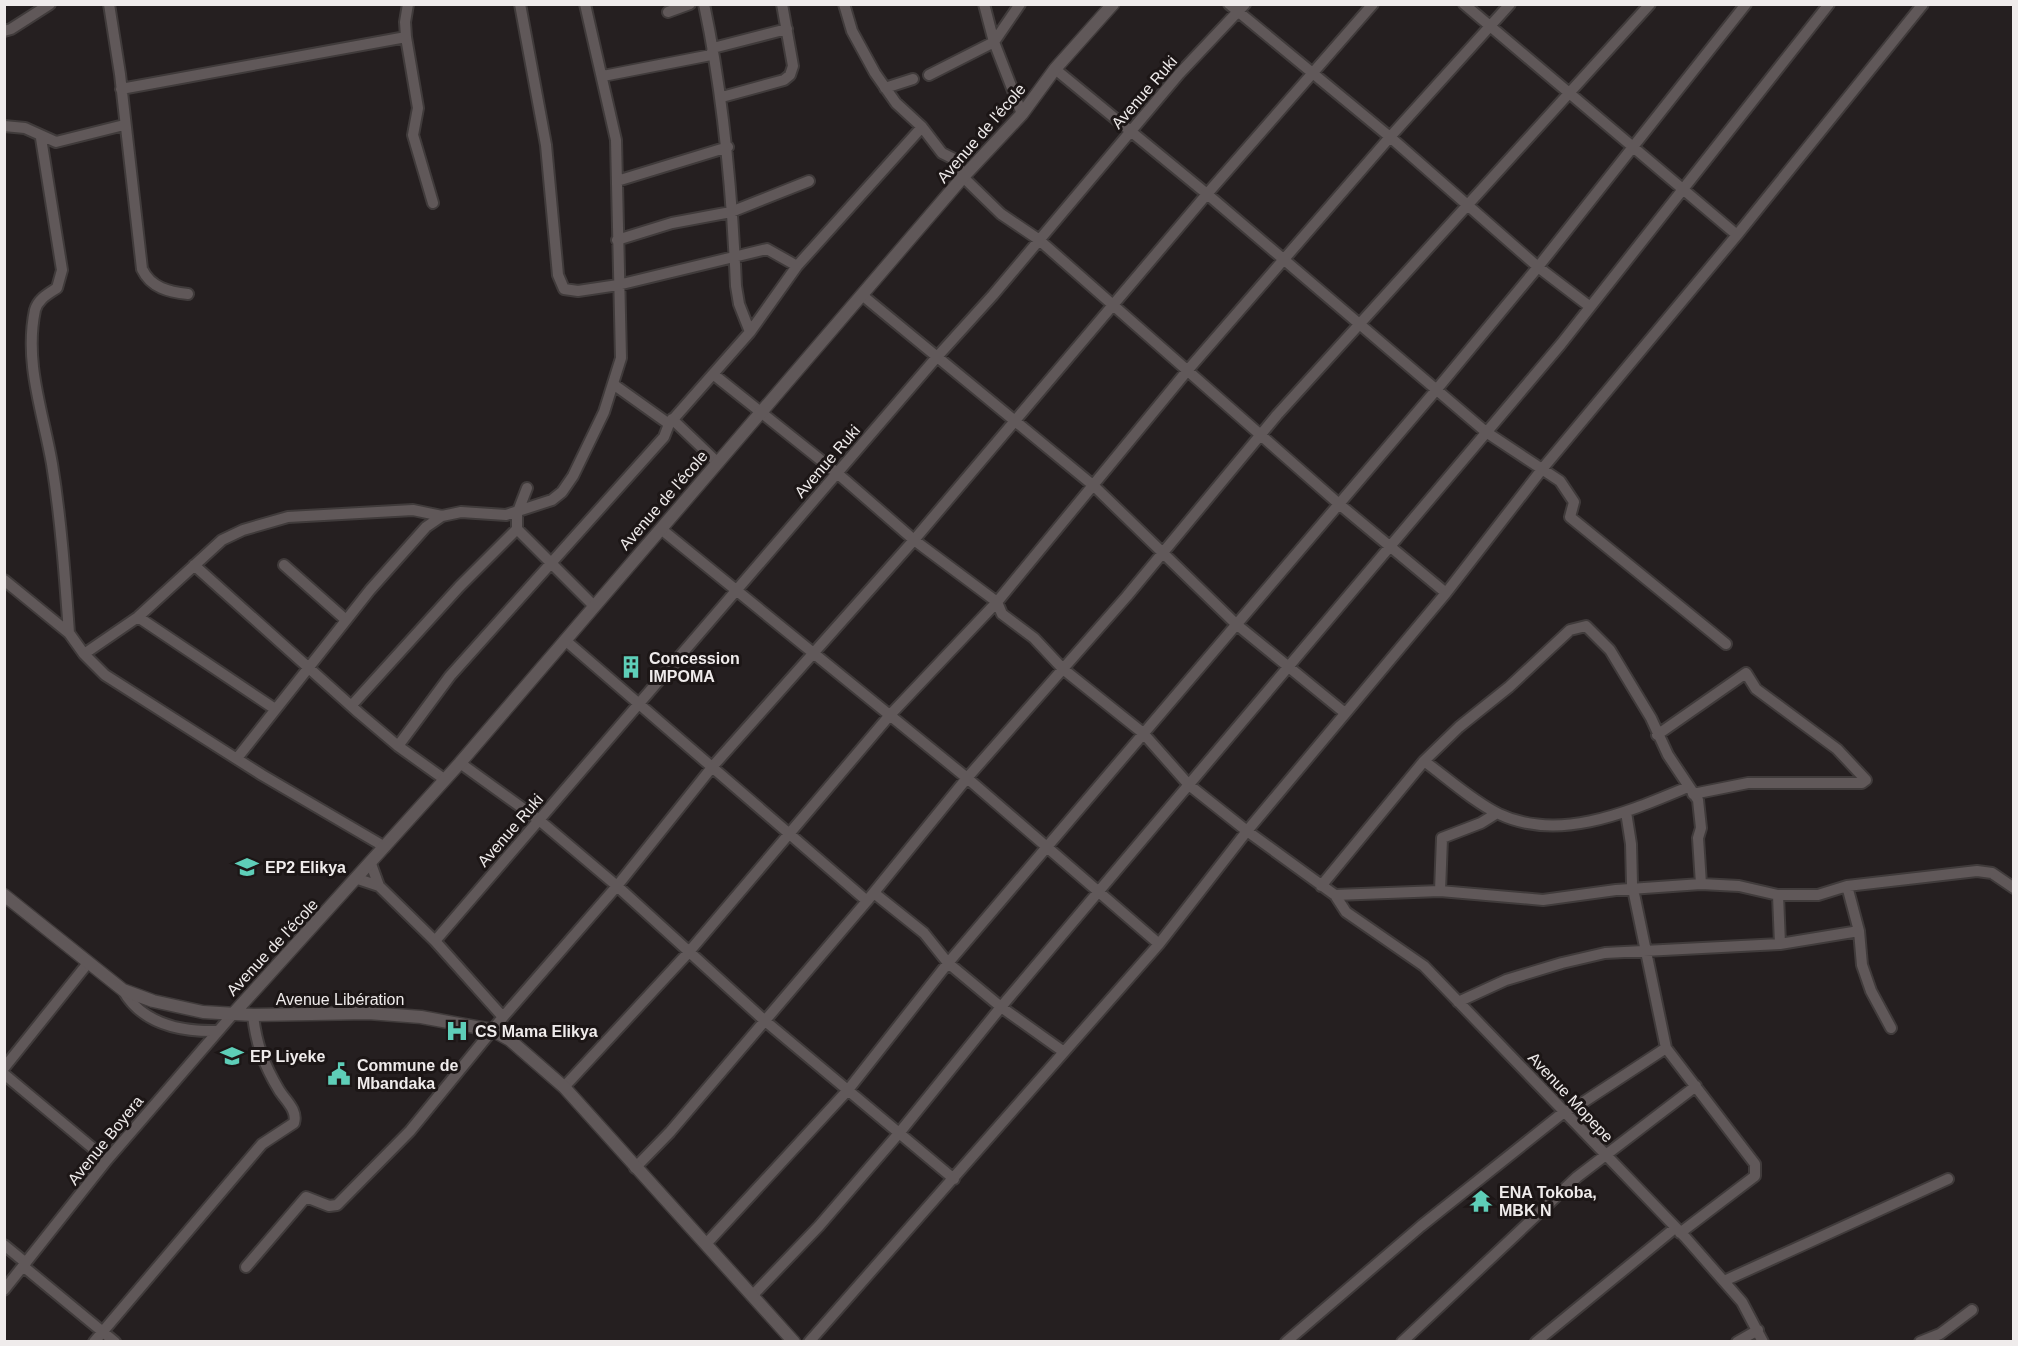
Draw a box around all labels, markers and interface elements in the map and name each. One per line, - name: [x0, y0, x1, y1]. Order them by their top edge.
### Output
- street label: Avenue Ruki: [1108, 53, 1180, 132]
- street label: Avenue de l'école: [934, 80, 1029, 186]
- street label: Avenue Ruki: [791, 422, 863, 501]
- street label: Avenue de l'école: [616, 447, 711, 553]
- place label: Concession IMPOMA: [649, 650, 740, 685]
- building icon: Concession IMPOMA: [618, 654, 644, 680]
- street label: Avenue Ruki: [474, 791, 546, 870]
- school or university icon: EP2 Elikya: [234, 854, 260, 880]
- place label: EP2 Elikya: [265, 859, 346, 876]
- street label: Avenue de l'école: [223, 896, 321, 999]
- street label: Avenue Libération: [276, 991, 404, 1008]
- hospital icon: CS Mama Elikya: [444, 1018, 470, 1044]
- place label: CS Mama Elikya: [475, 1023, 598, 1040]
- school or university icon: EP Liyeke: [219, 1043, 245, 1069]
- place label: EP Liyeke: [250, 1048, 325, 1065]
- street label: Avenue Mopepe: [1525, 1049, 1617, 1146]
- place label: Commune de Mbandaka: [357, 1057, 458, 1092]
- public building icon: Commune de Mbandaka: [326, 1061, 352, 1087]
- street label: Avenue Boyera: [64, 1092, 146, 1188]
- place label: ENA Tokoba, MBK N: [1499, 1184, 1597, 1219]
- temple icon: ENA Tokoba, MBK N: [1468, 1188, 1494, 1214]

